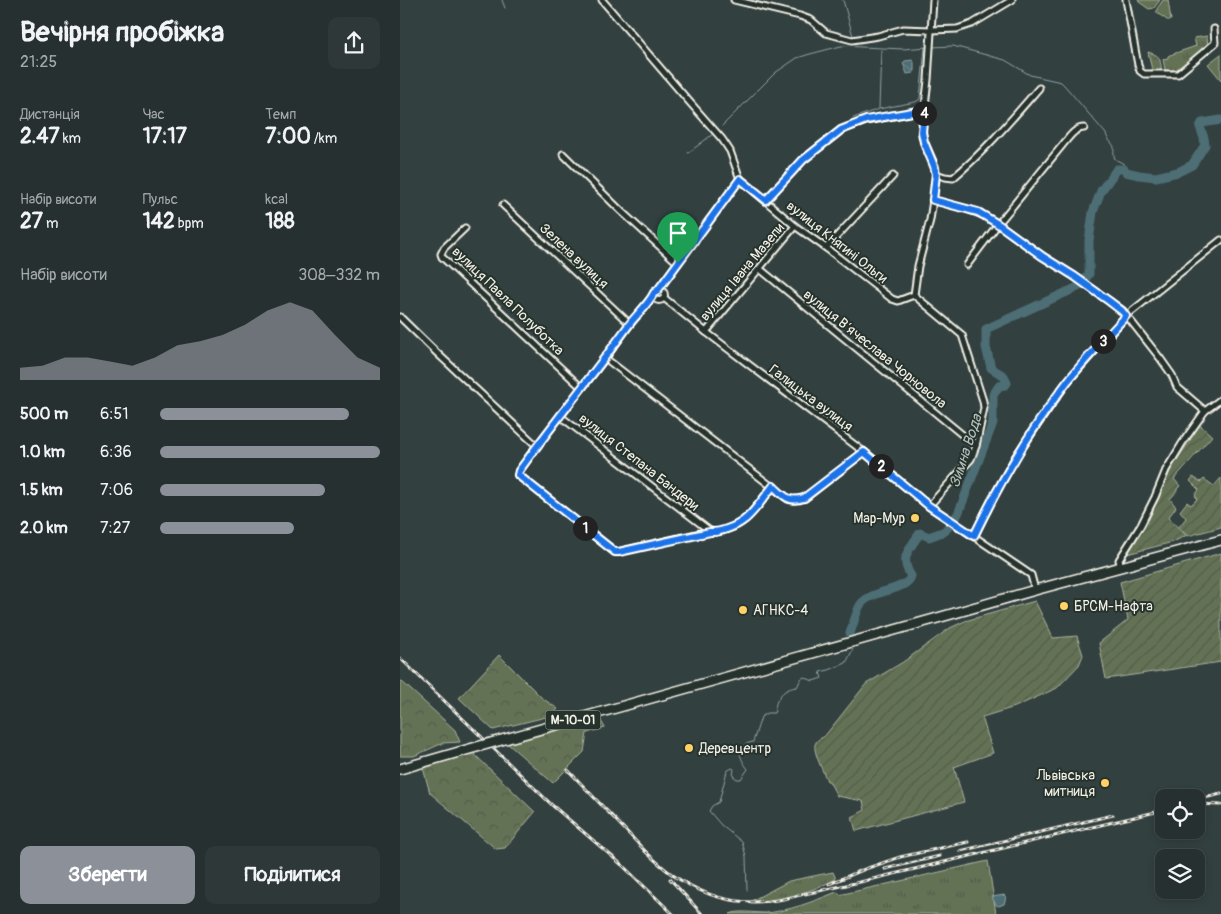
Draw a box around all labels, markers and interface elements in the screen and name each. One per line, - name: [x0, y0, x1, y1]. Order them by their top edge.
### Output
- text: Вечірня пробіжка: [20, 15, 224, 50]
- button: share: [328, 17, 380, 69]
- text: 21:25: [20, 52, 57, 72]
- pin: 4: [912, 100, 936, 126]
- text: 4: [920, 105, 929, 122]
- text: Дистанція: [20, 106, 80, 123]
- text: Час: [143, 106, 165, 123]
- text: Темп: [265, 106, 296, 123]
- text: 2.47: [20, 123, 60, 150]
- text: 17:17: [143, 123, 187, 150]
- text: 7:00: [265, 123, 311, 150]
- text: km: [60, 130, 81, 147]
- text: /km: [311, 130, 337, 147]
- text: Набір висоти: [20, 191, 96, 208]
- text: Пульс: [143, 191, 178, 208]
- text: kcal: [265, 191, 288, 208]
- street label: вулиця Княгині Ольги: [783, 197, 891, 287]
- text: 27: [20, 208, 43, 235]
- text: 142: [143, 208, 175, 235]
- text: 188: [265, 208, 295, 235]
- pin: [657, 212, 699, 263]
- text: m: [43, 215, 58, 232]
- text: bpm: [175, 215, 204, 232]
- icon: arrive: [664, 219, 692, 247]
- street label: Зелена вулиця: [536, 220, 612, 292]
- street label: вулиця Івана Мазепи: [696, 220, 788, 324]
- street label: вулиця Павла Полуботка: [448, 243, 568, 359]
- text: Набір висоти: [20, 265, 107, 285]
- text: 308–332 m: [298, 265, 380, 285]
- street label: вулиця Вʼячеслава Чорновола: [800, 286, 950, 412]
- pin: 3: [1090, 328, 1116, 354]
- text: 3: [1100, 333, 1107, 350]
- street label: Галицька вулиця: [766, 361, 856, 435]
- text: 500 m: [20, 404, 68, 424]
- text: 6:51: [100, 404, 129, 424]
- street label: вулиця Степана Бандери: [576, 410, 702, 514]
- water label: Зимна Вода: [945, 411, 987, 490]
- text: 1.0 km: [20, 442, 65, 462]
- text: 6:36: [100, 442, 132, 462]
- pin: 2: [868, 454, 894, 478]
- text: 2: [878, 458, 885, 475]
- text: 1.5 km: [20, 480, 63, 500]
- text: 7:06: [100, 480, 133, 500]
- place label: Мар-Мур: [853, 510, 905, 527]
- marker: Мар-Мур: [909, 512, 921, 524]
- pin: 1: [572, 516, 598, 540]
- text: 2.0 km: [20, 518, 68, 538]
- text: 7:27: [100, 518, 130, 538]
- text: 1: [583, 520, 588, 537]
- place label: БРСМ-Нафта: [1074, 598, 1153, 615]
- marker: БРСМ-Нафта: [1058, 600, 1070, 612]
- place label: АГНКС-4: [753, 602, 808, 619]
- marker: АГНКС-4: [737, 604, 749, 616]
- road number: М-10-01: [546, 710, 600, 730]
- place label: Деревцентр: [698, 740, 771, 757]
- marker: Деревцентр: [683, 742, 695, 754]
- place label: Львівська митниця: [1036, 767, 1095, 800]
- marker: Львівська митниця: [1099, 777, 1111, 789]
- map controls: [1155, 789, 1205, 899]
- button: locate: [1155, 789, 1205, 839]
- button: Зберегти: [20, 846, 195, 904]
- button: Поділитися: [205, 846, 380, 904]
- button: layers: [1155, 849, 1205, 899]

